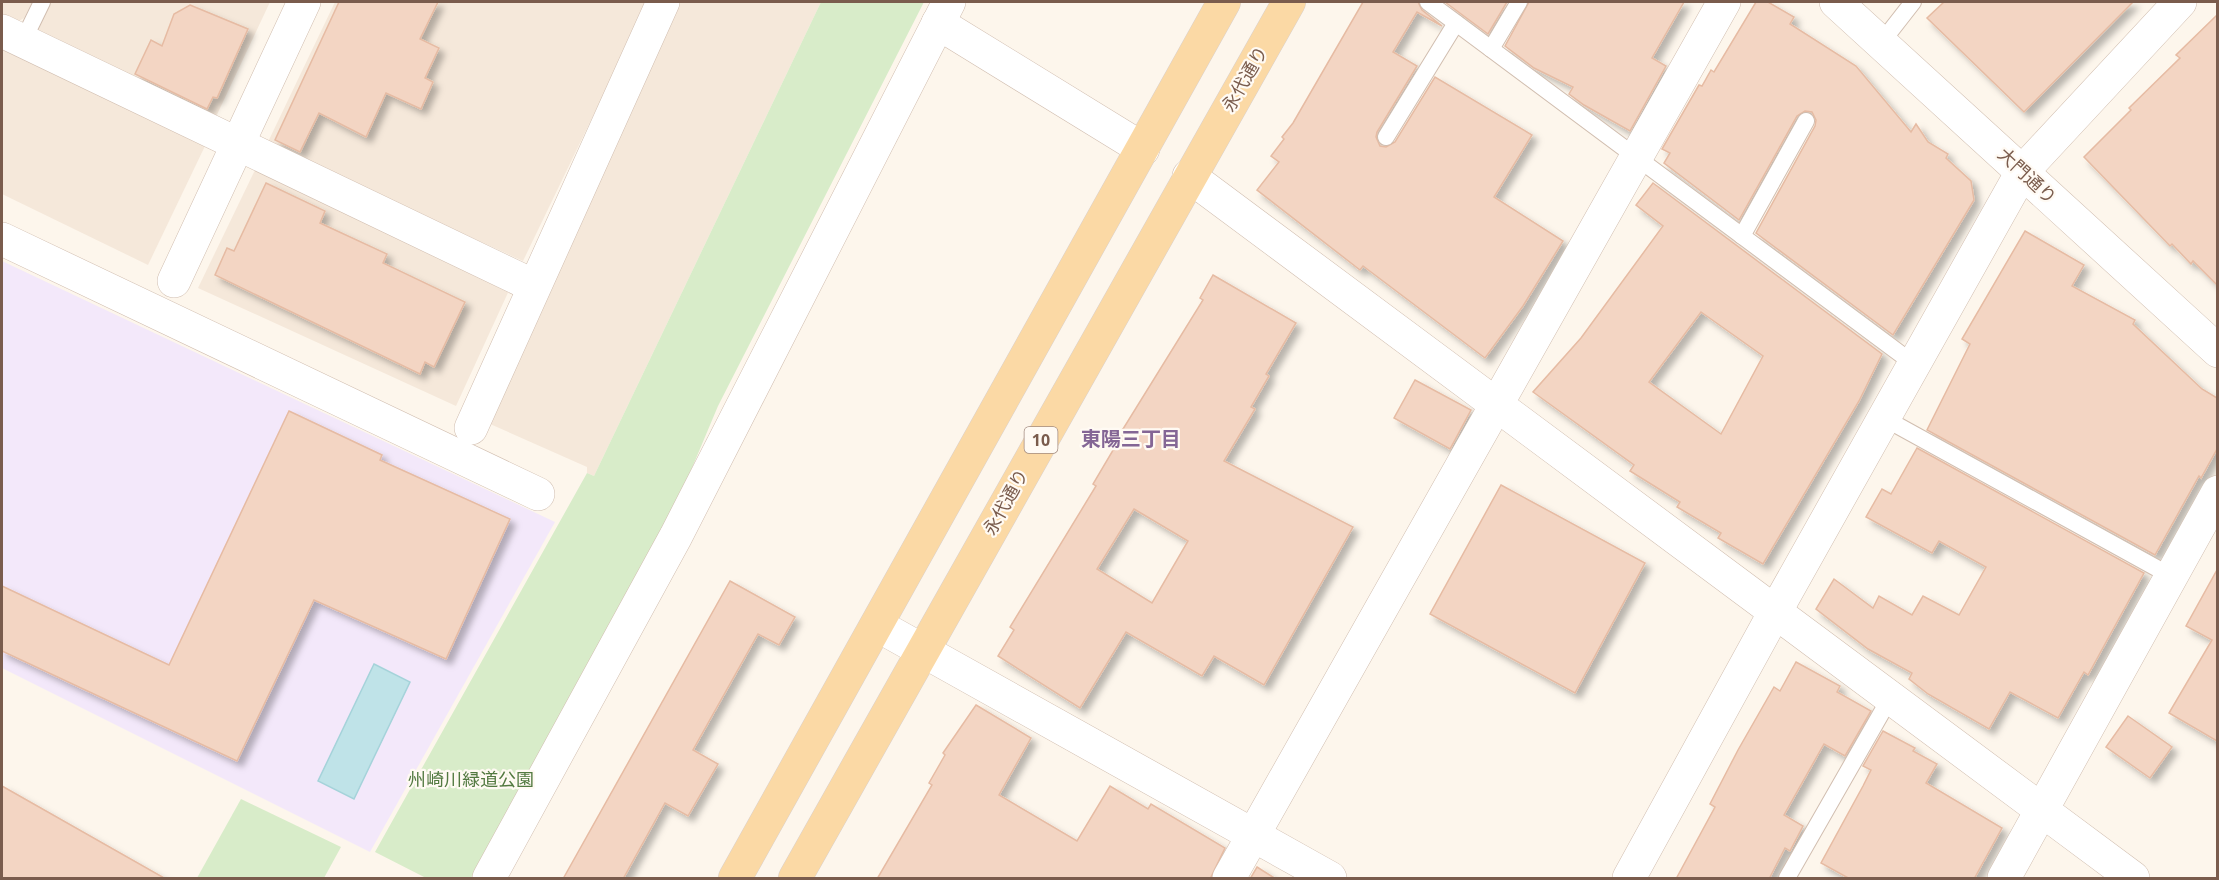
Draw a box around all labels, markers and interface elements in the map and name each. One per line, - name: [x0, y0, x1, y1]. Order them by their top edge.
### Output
- street label: 永代通り: [1216, 41, 1273, 116]
- street label: 大門通り: [1993, 142, 2062, 209]
- district label: 東陽三丁目: [1081, 425, 1181, 452]
- road number: 10: [1024, 427, 1058, 453]
- street label: 永代通り: [977, 464, 1033, 539]
- park label: 州崎川緑道公園: [408, 767, 534, 791]

